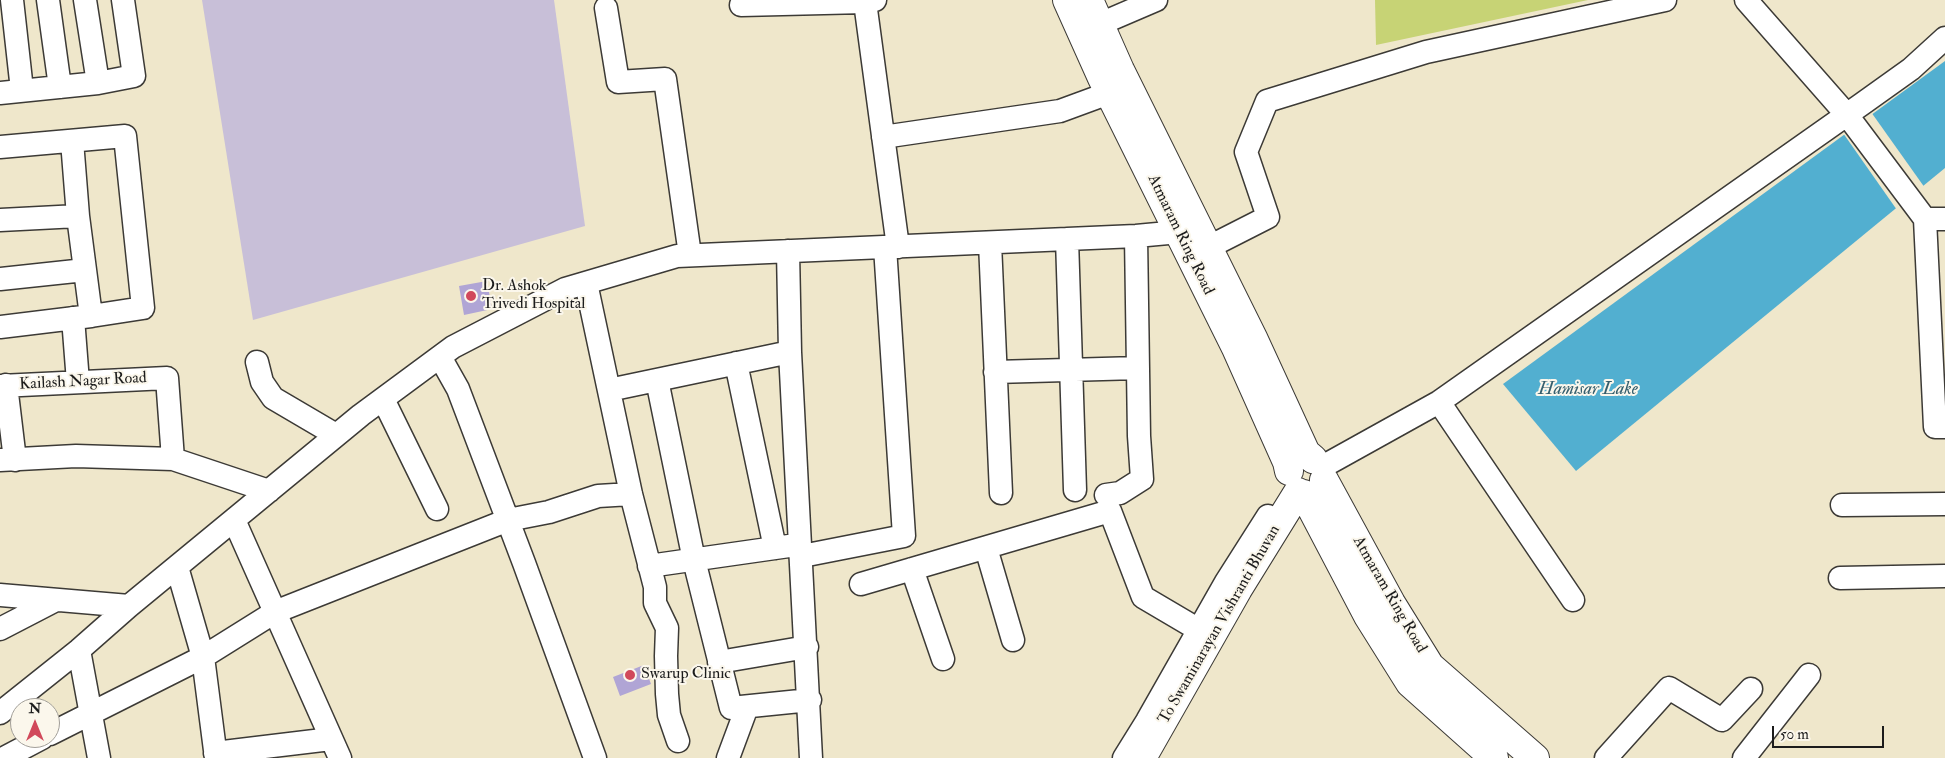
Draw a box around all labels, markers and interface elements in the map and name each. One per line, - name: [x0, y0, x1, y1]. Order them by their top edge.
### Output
- street label: Atmaram Ring Road: [1143, 172, 1217, 298]
- place label: Dr. Ashok Trivedi Hospital: [482, 277, 585, 315]
- marker: Dr. Ashok Trivedi Hospital: [464, 289, 478, 303]
- street label: Kailash Nagar Road: [19, 369, 147, 395]
- water label: Hamisar Lake: [1538, 379, 1638, 401]
- street label: To Swaminarayan Vishranti Bhuvan: [1155, 522, 1285, 728]
- street label: Atmaram Ring Road: [1348, 533, 1430, 657]
- place label: Swarup Clinic: [641, 665, 731, 685]
- marker: Swarup Clinic: [623, 668, 637, 682]
- north arrow: [10, 698, 60, 748]
- text: N: [29, 700, 41, 717]
- scale bar: [1775, 716, 1888, 748]
- text: 50 m: [1780, 725, 1809, 744]

